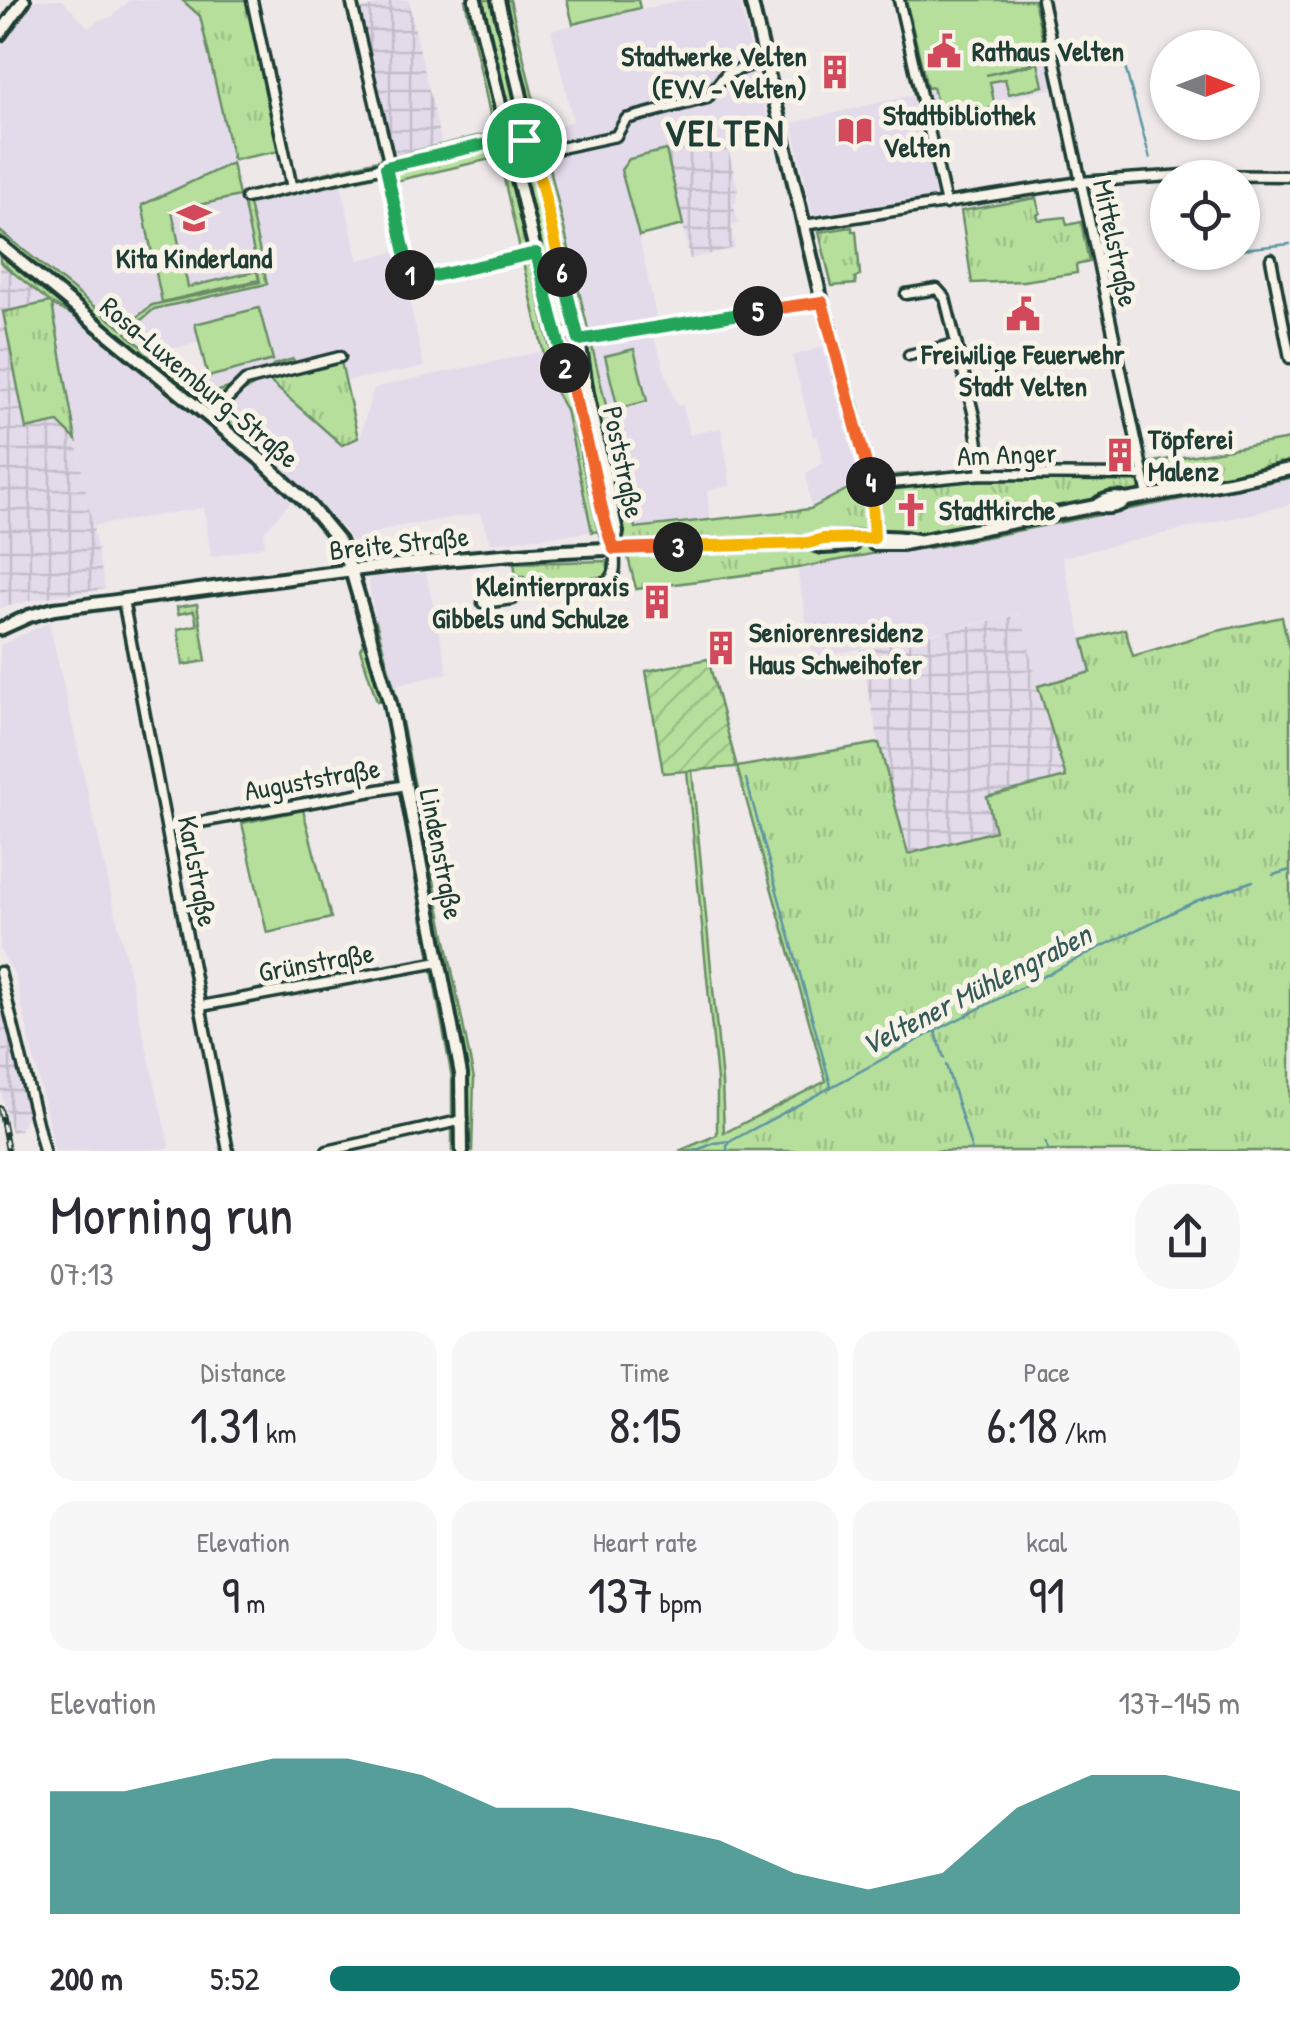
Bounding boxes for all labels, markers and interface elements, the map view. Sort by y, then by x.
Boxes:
north arrow [1150,30,1260,140]
map controls [1150,30,1260,270]
public building icon: Rathaus Velten [925,32,963,70]
place label: Rathaus Velten [972,32,1124,70]
place label: Stadtwerke Velten (EVV - Velten) [621,37,807,107]
building icon: Stadtwerke Velten (EVV - Velten) [816,53,854,91]
place label: Stadtbibliothek Velten [883,96,1036,166]
pin [482,98,567,183]
district label: VELTEN [664,106,786,158]
library icon: Stadtbibliothek Velten [836,112,874,150]
icon: arrive [497,113,552,168]
button: locate [1150,160,1260,270]
street label: Mittelstraße [1084,176,1148,310]
school or university icon: Kita Kinderland [175,199,213,237]
place label: Kita Kinderland [116,239,272,277]
pin: 6 [537,247,587,297]
pin: 1 [385,250,435,300]
text: 6 [556,253,568,291]
text: 1 [405,256,415,294]
pin: 5 [733,286,783,336]
street label: Rosa-Luxemburg-Straße [92,287,308,477]
text: 5 [752,292,764,330]
public building icon: Freiwilige Feuerwehr Stadt Velten [1004,295,1042,333]
place label: Freiwilige Feuerwehr Stadt Velten [920,335,1125,405]
pin: 2 [540,343,590,393]
text: 2 [558,349,572,387]
street label: Poststraße [594,403,654,521]
place label: Töpferei Malenz [1147,420,1234,490]
street label: Am Anger [956,433,1058,475]
building icon: Töpferei Malenz [1101,436,1139,474]
pin: 4 [846,457,896,507]
text: 4 [866,463,876,501]
church icon: Stadtkirche [892,491,930,529]
place label: Stadtkirche [939,491,1056,529]
street label: Breite Straße [327,517,471,569]
pin: 3 [653,522,703,572]
text: 3 [672,528,684,566]
place label: Kleintierpraxis Gibbels und Schulze [432,567,630,637]
building icon: Kleintierpraxis Gibbels und Schulze [638,583,676,621]
place label: Seniorenresidenz Haus Schweihofer [749,613,923,683]
building icon: Seniorenresidenz Haus Schweihofer [702,629,740,667]
street label: Auguststraße [241,748,383,810]
street label: Lindenstraße [411,785,473,923]
street label: Karlstraße [169,812,227,930]
water label: Veltener Mühlengraben [854,913,1100,1065]
street label: Grünstraße [255,933,377,991]
text: Morning run [50,1177,293,1251]
button: share [1135,1184,1240,1289]
text: 07:13 [50,1252,114,1295]
text: Distance [201,1353,286,1391]
text: Time [620,1353,670,1391]
text: Pace [1023,1353,1070,1391]
text: 1.31 [190,1391,259,1459]
text: 8:15 [609,1391,681,1459]
text: 6:18 [987,1391,1058,1459]
text: km [259,1414,297,1452]
text: /km [1058,1414,1107,1452]
text: Elevation [197,1523,290,1561]
text: Heart rate [593,1523,697,1561]
text: kcal [1026,1523,1067,1561]
text: 9 [221,1561,240,1629]
text: 137 [588,1561,653,1629]
text: 91 [1028,1561,1065,1629]
text: m [240,1584,265,1622]
text: bpm [653,1584,702,1622]
text: Elevation [50,1681,156,1724]
text: 137–145 m [1118,1681,1240,1724]
text: 200 m [50,1957,123,2000]
text: 5:52 [210,1957,259,2000]

